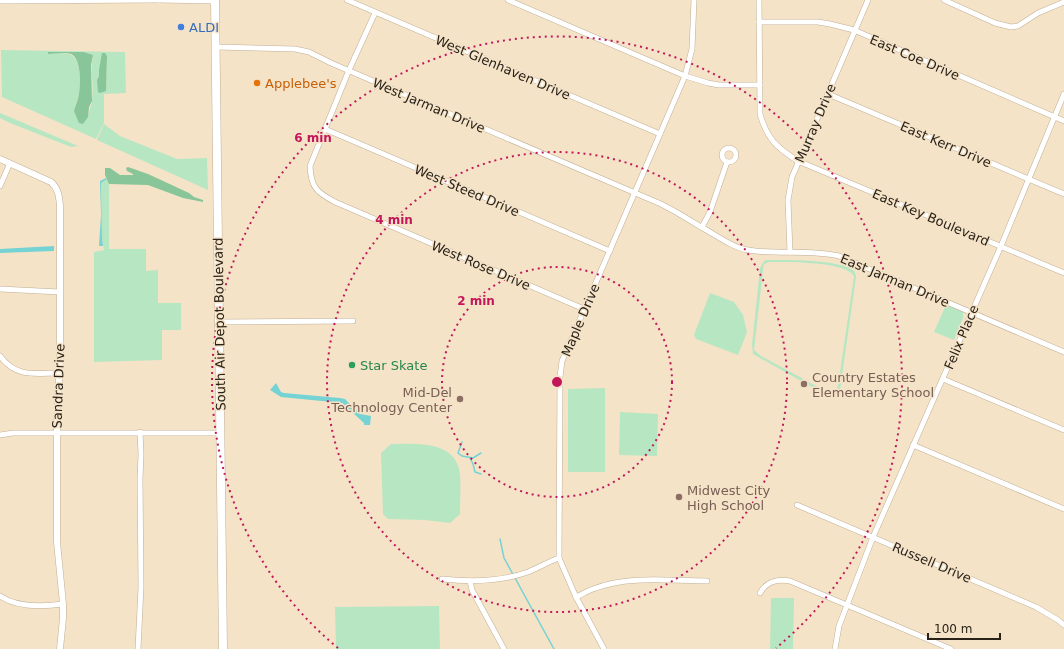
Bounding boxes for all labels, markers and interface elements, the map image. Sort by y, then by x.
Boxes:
place label: ALDI [189,20,219,35]
marker: ALDI [176,22,186,32]
street label: West Glenhaven Drive [433,32,572,103]
street label: East Coe Drive [868,32,962,83]
street label: West Jarman Drive [370,75,487,136]
place label: Applebee's [265,76,337,91]
marker: Applebee's [252,78,262,88]
street label: Murray Drive [792,81,839,165]
street label: East Kerr Drive [898,119,994,170]
text: 6 min [294,131,332,145]
street label: West Steed Drive [412,162,522,219]
street label: East Key Boulevard [870,186,992,249]
text: 4 min [375,213,413,227]
street label: South Air Depot Boulevard [210,237,229,411]
street label: West Rose Drive [429,238,533,293]
street label: East Jarman Drive [838,251,951,310]
street label: Maple Drive [558,281,603,359]
text: 2 min [457,294,495,308]
street label: Felix Place [941,303,982,372]
street label: Sandra Drive [50,343,67,429]
place label: Star Skate [360,358,427,373]
marker: Star Skate [347,360,357,370]
place label: Country Estates Elementary School [812,370,934,400]
centre of rings [550,375,564,389]
marker: Country Estates Elementary School [799,379,809,389]
place label: Mid-Del Technology Center [330,385,453,415]
marker: Mid-Del Technology Center [455,394,465,404]
place label: Midwest City High School [687,483,770,513]
marker: Midwest City High School [674,492,684,502]
street label: Russell Drive [890,539,974,586]
scale bar [928,615,1000,641]
text: 100 m [934,622,972,636]

